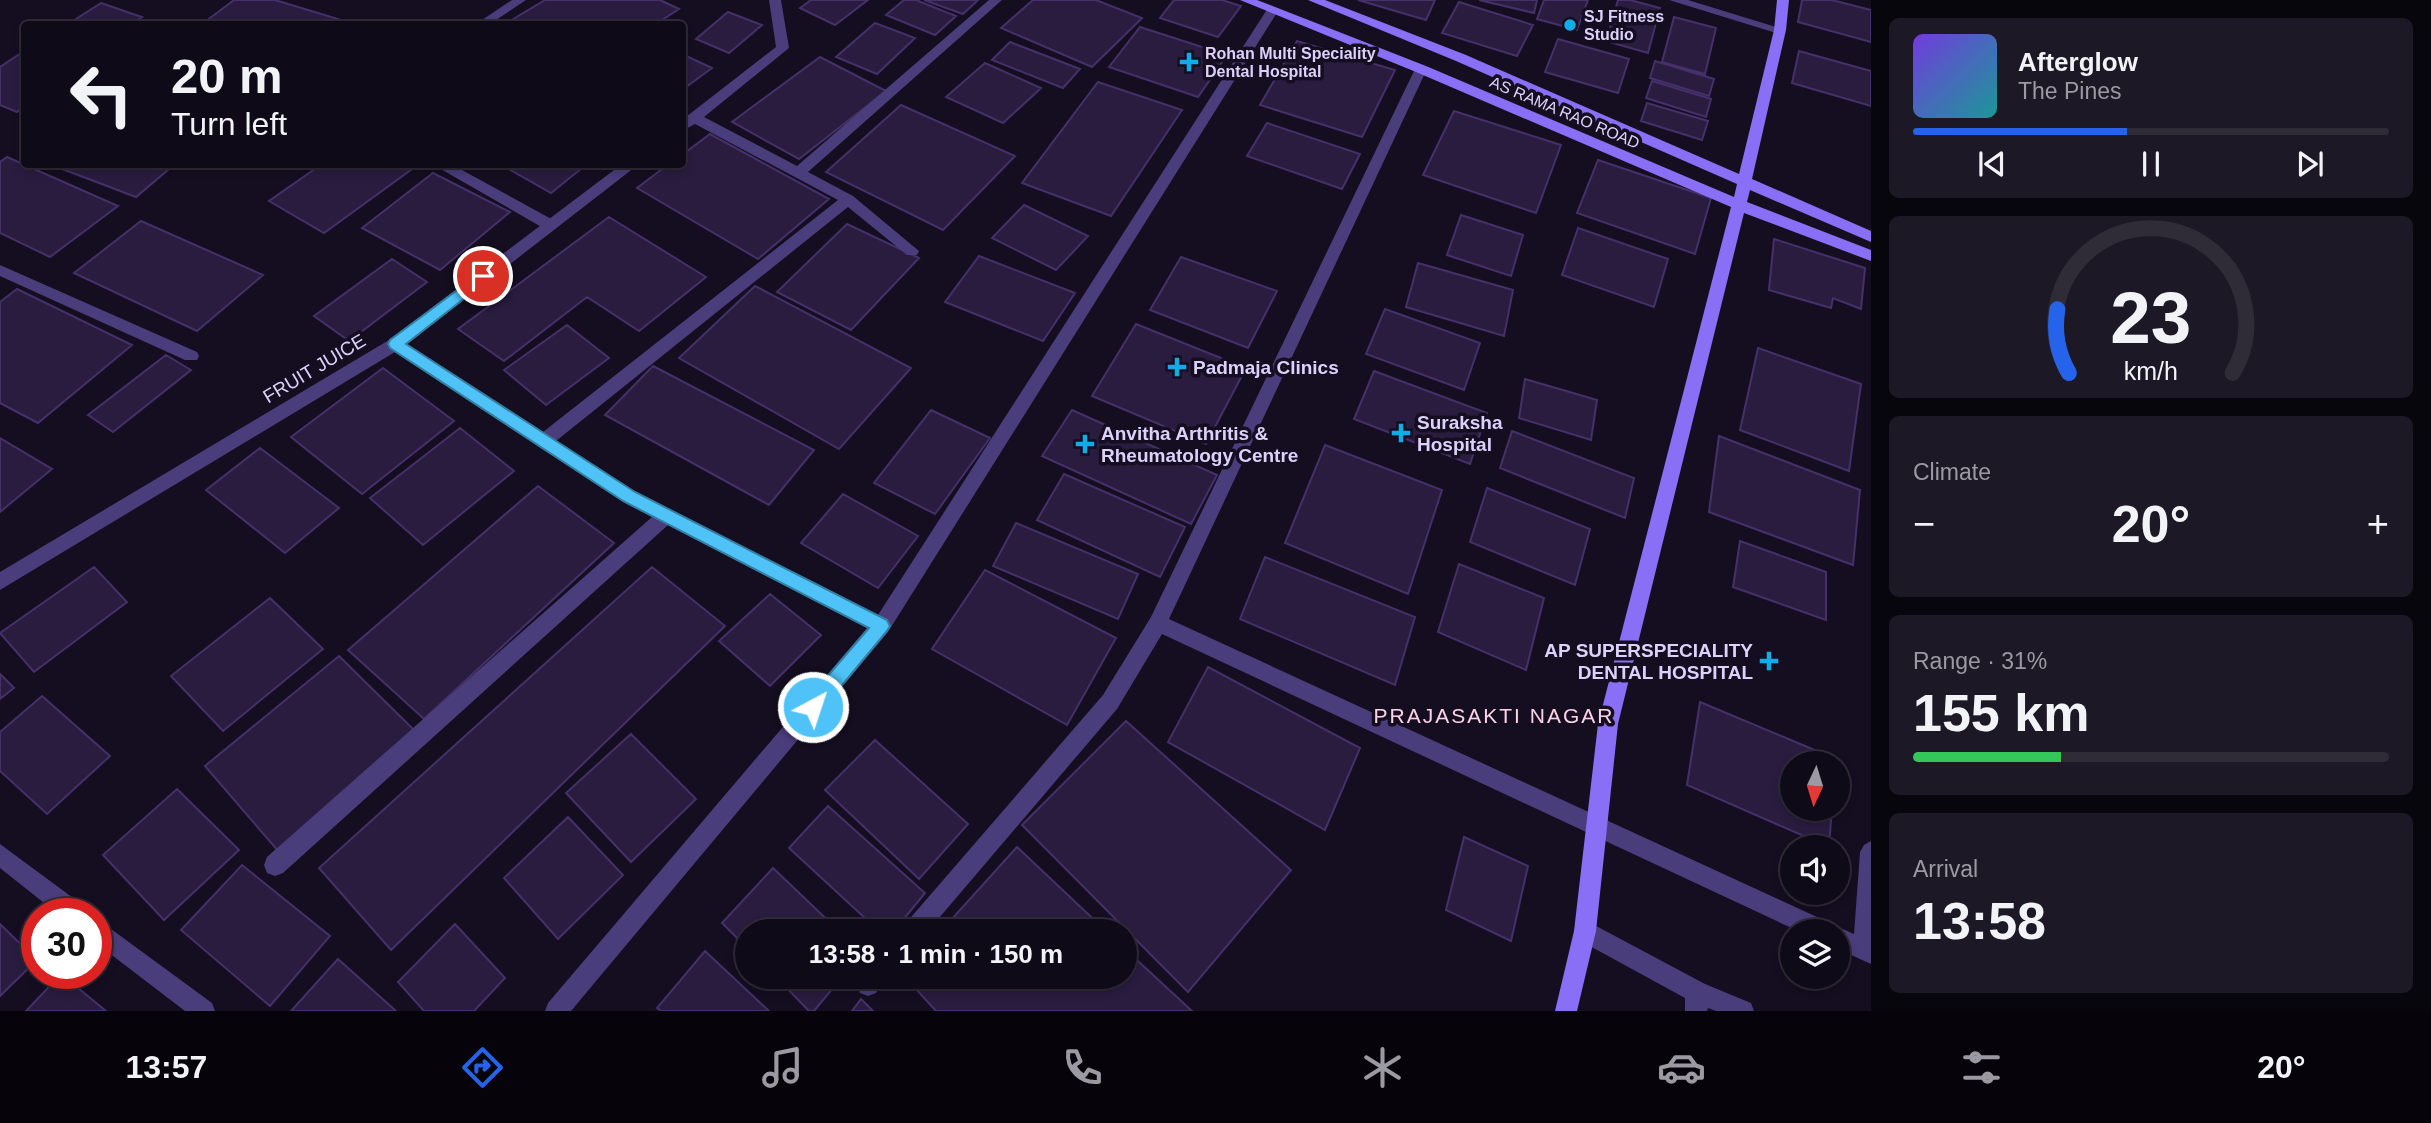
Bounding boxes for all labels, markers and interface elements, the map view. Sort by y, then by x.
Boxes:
place label: SJ Fitness Studio [1584,8,1664,43]
marker: SJ Fitness Studio [1562,17,1578,33]
place label: Rohan Multi Speciality Dental Hospital [1205,45,1376,80]
text: Afterglow [2018,47,2138,77]
icon: left [56,49,147,140]
text: 20 m [171,49,283,103]
marker: Rohan Multi Speciality Dental Hospital [1179,52,1199,72]
street label: AS RAMA RAO ROAD [1487,73,1642,152]
text: The Pines [2018,78,2122,104]
text: Turn left [171,106,287,142]
icon: previous [1973,145,2011,183]
icon: pause [2132,145,2170,183]
icon: next [2291,145,2329,183]
pin [453,246,513,306]
icon: arrive [464,257,502,295]
text: 23 [2111,278,2191,359]
street label: FRUIT JUICE [259,330,369,407]
marker: Padmaja Clinics [1167,357,1187,377]
place label: Padmaja Clinics [1193,357,1339,378]
text: km/h [2124,357,2178,385]
place label: Suraksha Hospital [1417,412,1503,455]
place label: Anvitha Arthritis & Rheumatology Centre [1101,423,1298,466]
marker: Suraksha Hospital [1391,423,1411,443]
marker: Anvitha Arthritis & Rheumatology Centre [1075,434,1095,454]
text: Climate [1913,459,1991,485]
text: 20° [2112,495,2190,553]
text: − [1913,503,1935,545]
text: + [2367,503,2389,545]
place label: AP SUPERSPECIALITY DENTAL HOSPITAL [1544,640,1753,683]
text: Range · 31% [1913,648,2047,674]
marker: AP SUPERSPECIALITY DENTAL HOSPITAL [1759,651,1779,671]
position arrow [776,670,850,744]
text: 155 km [1913,684,2089,742]
district label: PRAJASAKTI NAGAR [1374,704,1614,727]
north arrow [1780,751,1850,821]
map controls [1780,751,1850,989]
button: sound [1780,835,1850,905]
text: Arrival [1913,856,1978,882]
text: 13:58 [1913,892,2046,950]
speed limit sign: 30 [21,898,112,989]
button: layers [1780,919,1850,989]
text: 13:58 · 1 min · 150 m [809,939,1063,969]
icon: directions [458,1043,507,1092]
icon: music [758,1043,807,1092]
icon: phone [1058,1043,1107,1092]
icon: climate [1358,1043,1407,1092]
icon: car [1657,1043,1706,1092]
icon: filters [1957,1043,2006,1092]
text: 13:57 [125,1049,207,1085]
text: 20° [2257,1049,2306,1085]

